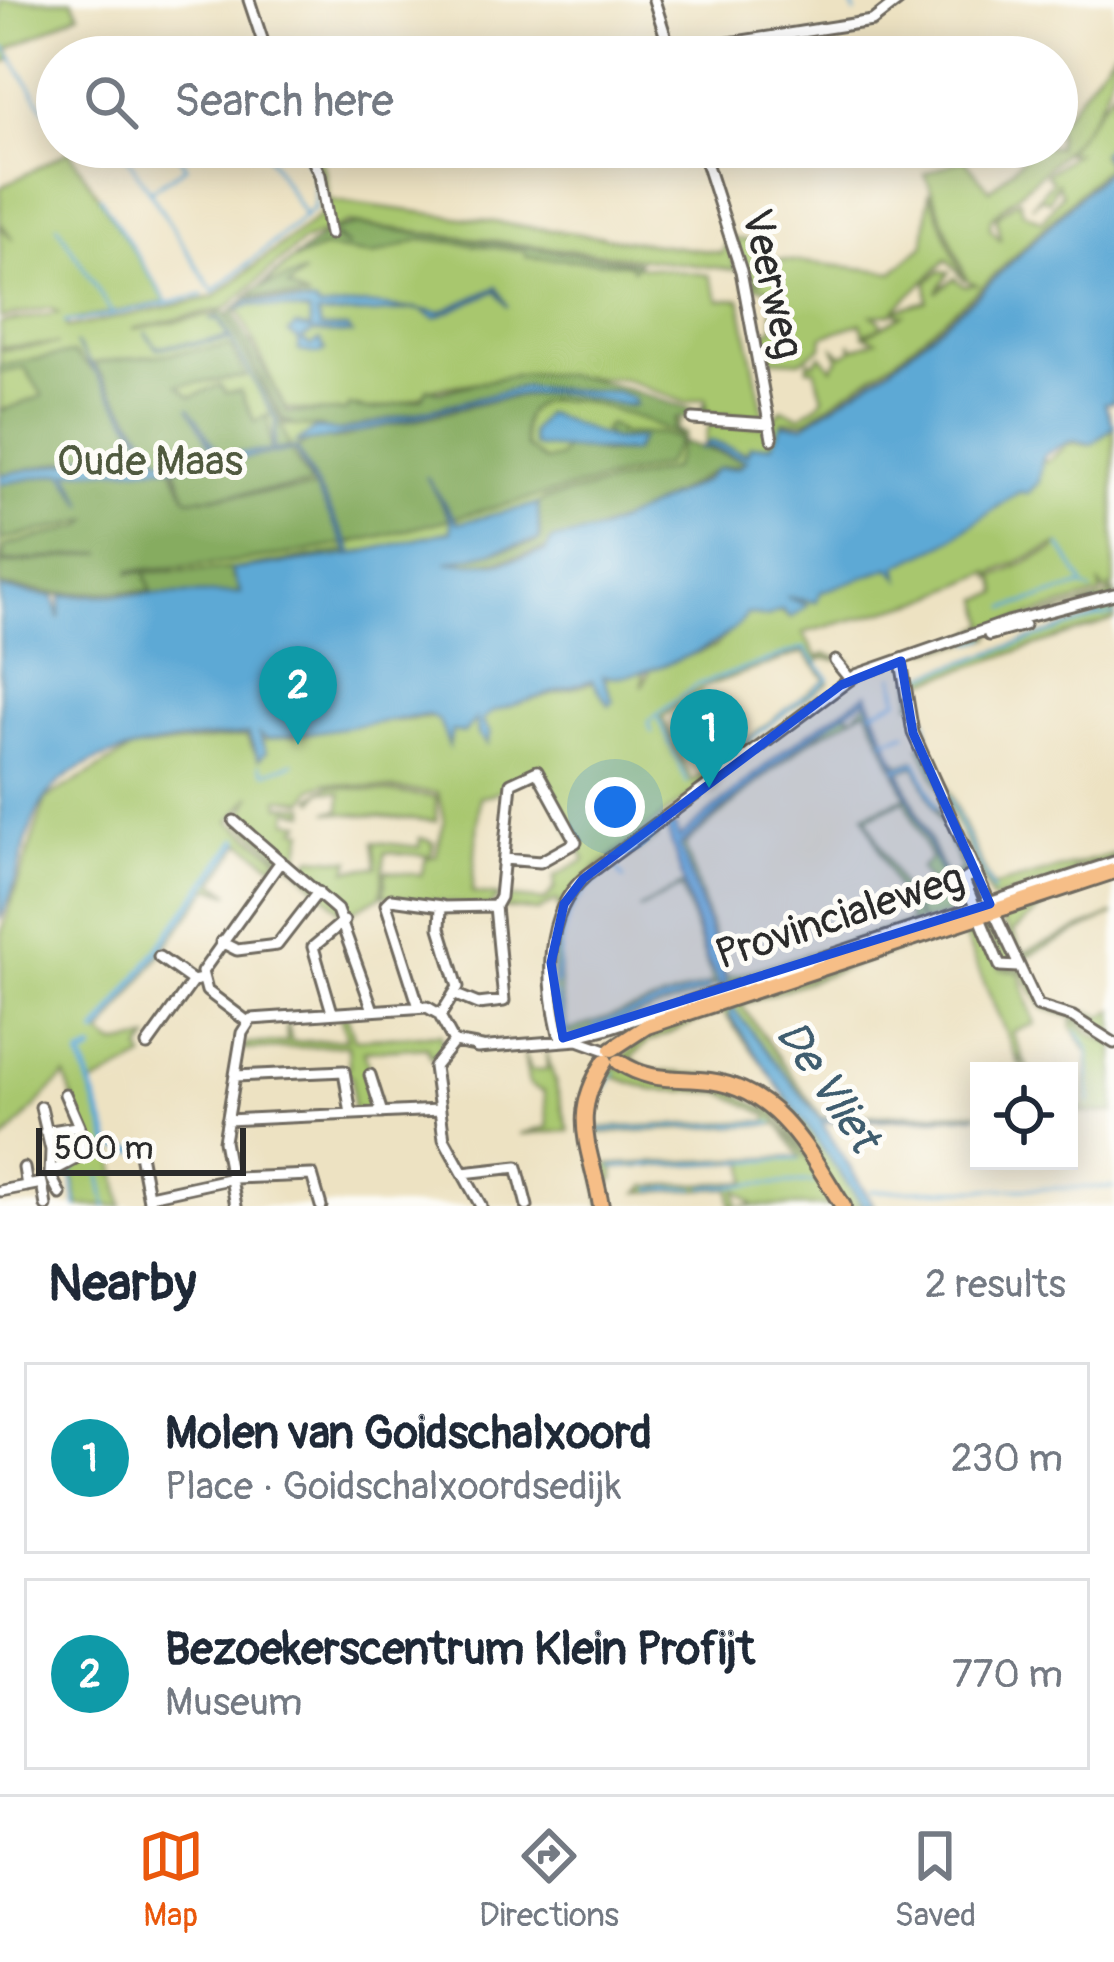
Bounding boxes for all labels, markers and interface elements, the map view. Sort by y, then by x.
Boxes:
search box [36,36,1078,168]
icon: search [78,69,144,135]
text: Search here [174,74,394,130]
street label: Veerweg [730,204,814,364]
park label: Oude Maas [57,436,244,488]
pin: 2 [259,646,337,745]
pin: 1 [670,689,748,788]
your location [585,777,645,837]
street label: Provincialeweg [709,852,971,982]
water label: De Vliet [763,1010,894,1166]
map controls [970,1062,1078,1170]
button: locate [970,1062,1078,1170]
scale bar [36,1122,246,1175]
text: 500 m [54,1128,153,1169]
text: Nearby [48,1252,196,1316]
text: 2 results [925,1260,1066,1309]
text: Molen van Goidschalxoord [165,1406,652,1462]
text: 1 [82,1434,98,1483]
text: 230 m [951,1434,1063,1483]
text: Place · Goidschalxoordsedijk [165,1462,621,1511]
text: Bezoekerscentrum Klein Profijt [165,1622,755,1678]
text: 2 [79,1650,101,1699]
text: 770 m [952,1650,1063,1699]
text: Museum [165,1678,302,1727]
tab: Map [138,1823,204,1936]
tab: Directions [479,1823,619,1936]
tab: Saved [894,1823,976,1936]

